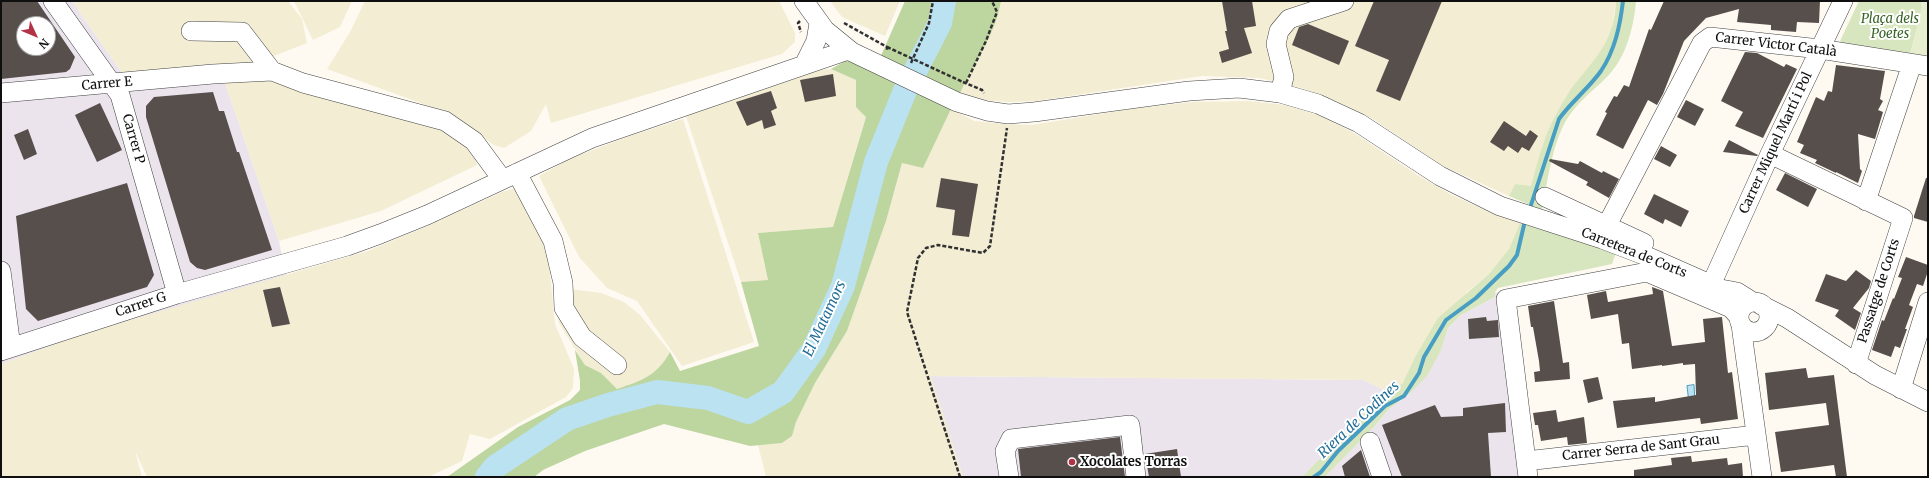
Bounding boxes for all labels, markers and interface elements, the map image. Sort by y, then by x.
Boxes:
park label: Plaça dels Poetes [1861,11,1919,42]
north arrow [16,16,56,56]
street label: Carrer Victor Català [1715,30,1837,60]
text: N [36,36,52,52]
street label: Carrer Miquel Martí i Pol [1736,70,1816,216]
street label: Carrer E [81,74,133,94]
street label: Carrer P [118,112,148,166]
street label: Carretera de Corts [1579,225,1689,281]
street label: Passatge de Corts [1855,237,1903,345]
water label: El Matamors [800,279,850,359]
street label: Carrer G [114,290,168,320]
water label: Riera de Codines [1315,378,1403,462]
street label: Carrer Serra de Sant Grau [1562,432,1720,464]
place label: Xocolates Torras [1080,454,1187,470]
marker: Xocolates Torras [1067,457,1077,467]

